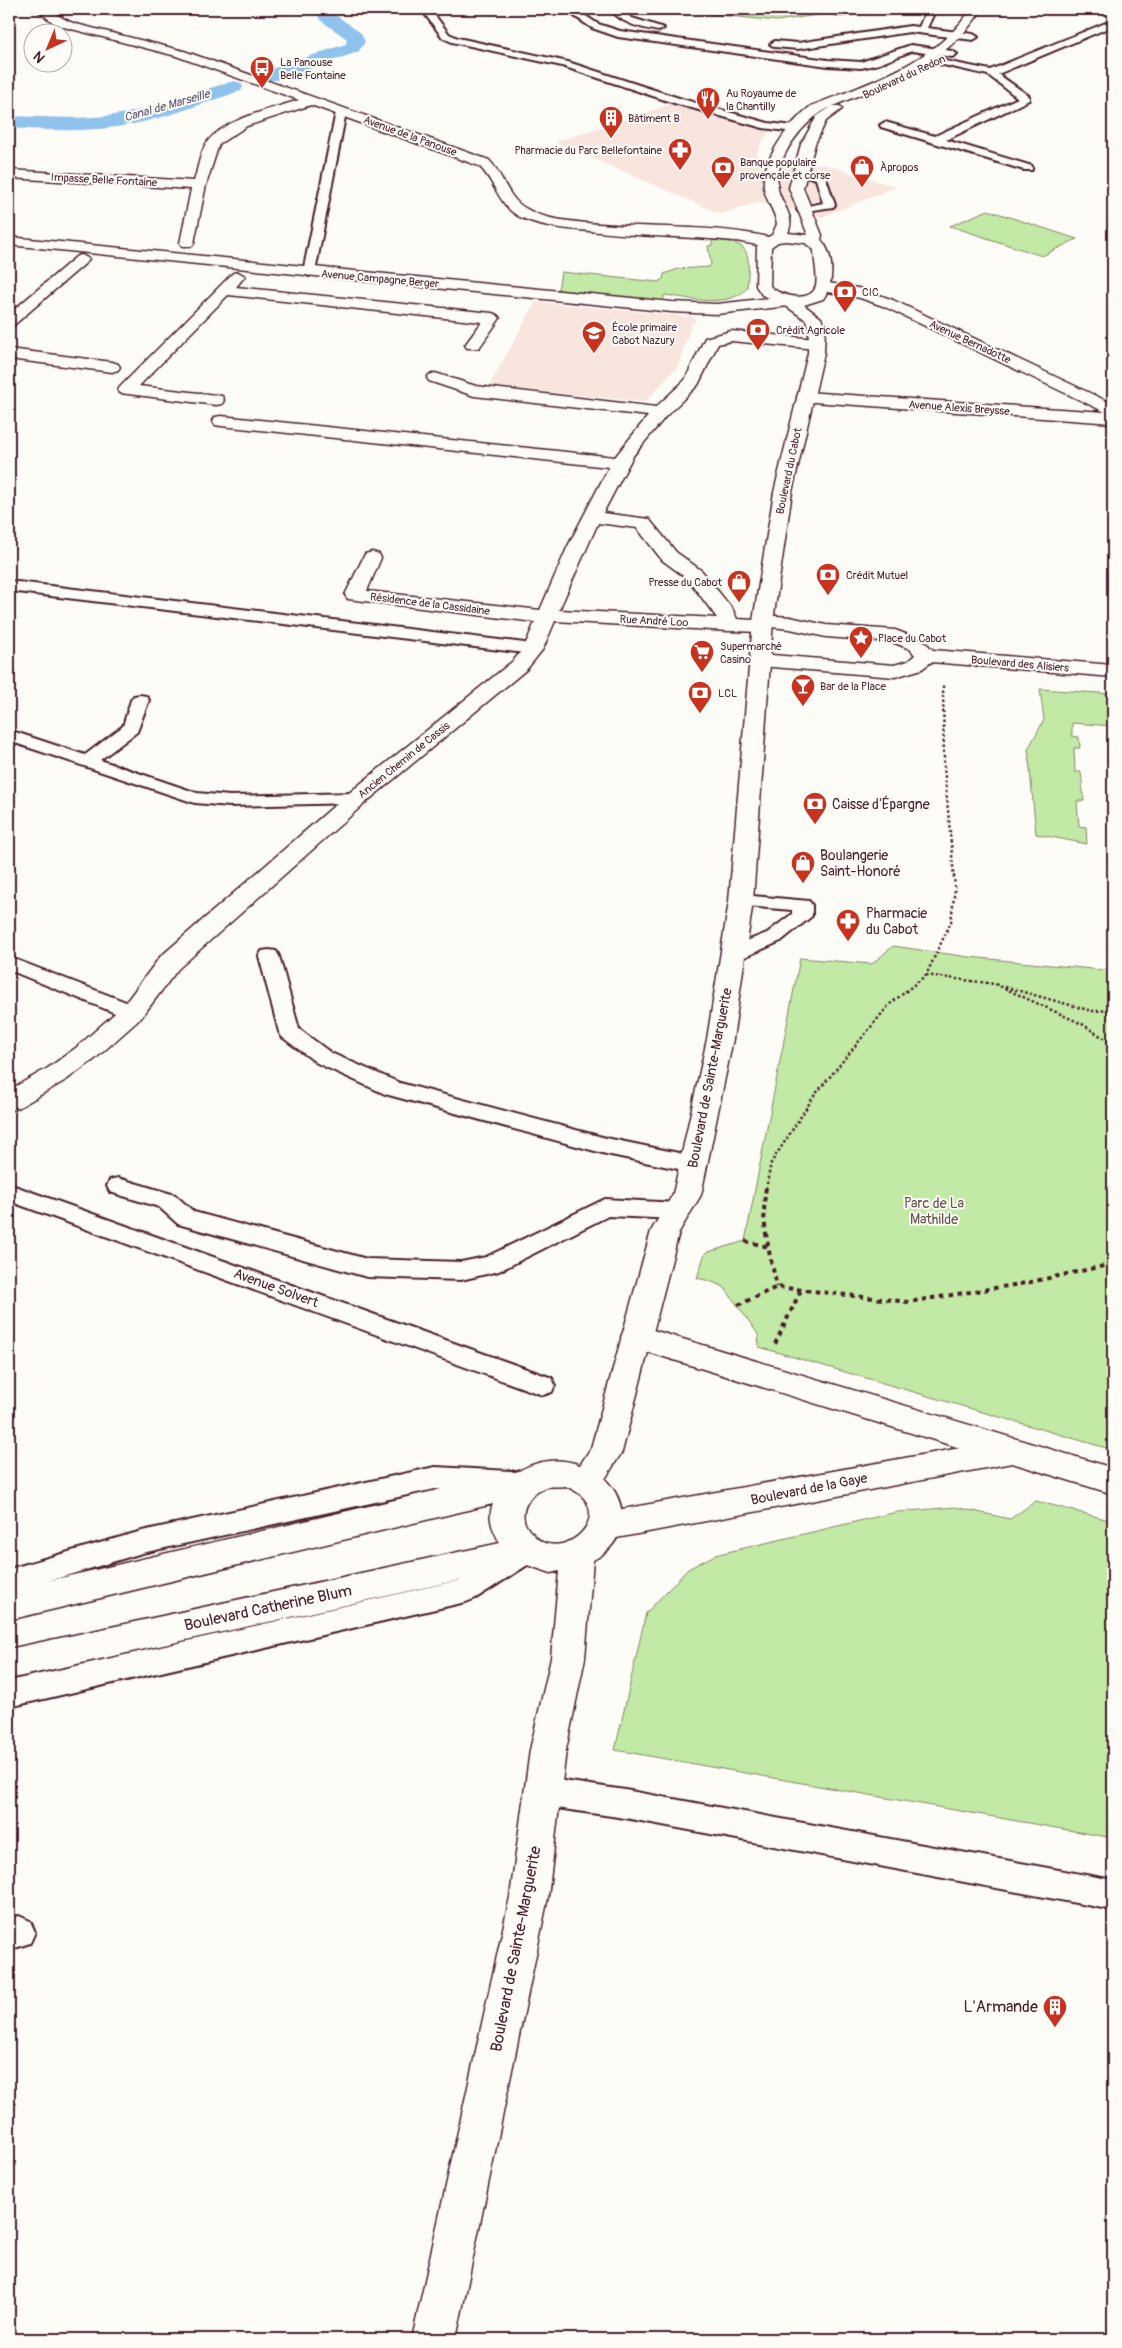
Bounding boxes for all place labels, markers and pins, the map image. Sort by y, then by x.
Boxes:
bus stop icon: La Panouse Belle Fontaine [249,55,275,89]
place label: La Panouse Belle Fontaine [280,56,346,82]
restaurant icon: Au Royaume de la Chantilly [695,86,721,120]
place label: Au Royaume de la Chantilly [726,87,797,113]
building icon: Bâtiment B [598,105,624,139]
place label: Bâtiment B [628,112,680,125]
pharmacy icon: Pharmacie du Parc Bellefontaine [667,137,693,171]
place label: Pharmacie du Parc Bellefontaine [514,144,663,157]
shop icon: Àpropos [849,154,875,188]
bank icon: Banque populaire provençale et corse [710,155,736,189]
place label: Banque populaire provençale et corse [740,156,831,182]
place label: Àpropos [880,161,918,174]
bank icon: CIC [832,279,858,313]
place label: CIC [862,286,879,299]
bank icon: Crédit Agricole [745,317,771,351]
school or university icon: École primaire Cabot Nazury [581,320,607,354]
place label: École primaire Cabot Nazury [612,321,677,347]
place label: Crédit Agricole [776,324,845,337]
bank icon: Crédit Mutuel [815,562,841,596]
shop icon: Presse du Cabot [726,569,752,603]
place label: Crédit Mutuel [846,569,908,582]
place label: Presse du Cabot [648,576,723,589]
place icon: Place du Cabot [848,625,874,659]
place label: Place du Cabot [878,632,947,645]
supermarket icon: Supermarché Casino [689,639,715,673]
place label: Supermarché Casino [720,640,782,666]
bar icon: Bar de la Place [790,673,816,707]
bank icon: LCL [687,680,713,714]
place label: Bar de la Place [820,680,886,693]
place label: LCL [718,687,737,700]
bank icon: Caisse d'Épargne [802,791,828,825]
place label: Caisse d'Épargne [832,795,930,813]
place label: Boulangerie Saint-Honoré [820,847,901,880]
shop icon: Boulangerie Saint-Honoré [790,850,816,884]
place label: Pharmacie du Cabot [866,905,927,938]
pharmacy icon: Pharmacie du Cabot [835,908,861,942]
building icon: L'Armande [1042,1994,1068,2028]
place label: L'Armande [964,1997,1038,2017]

